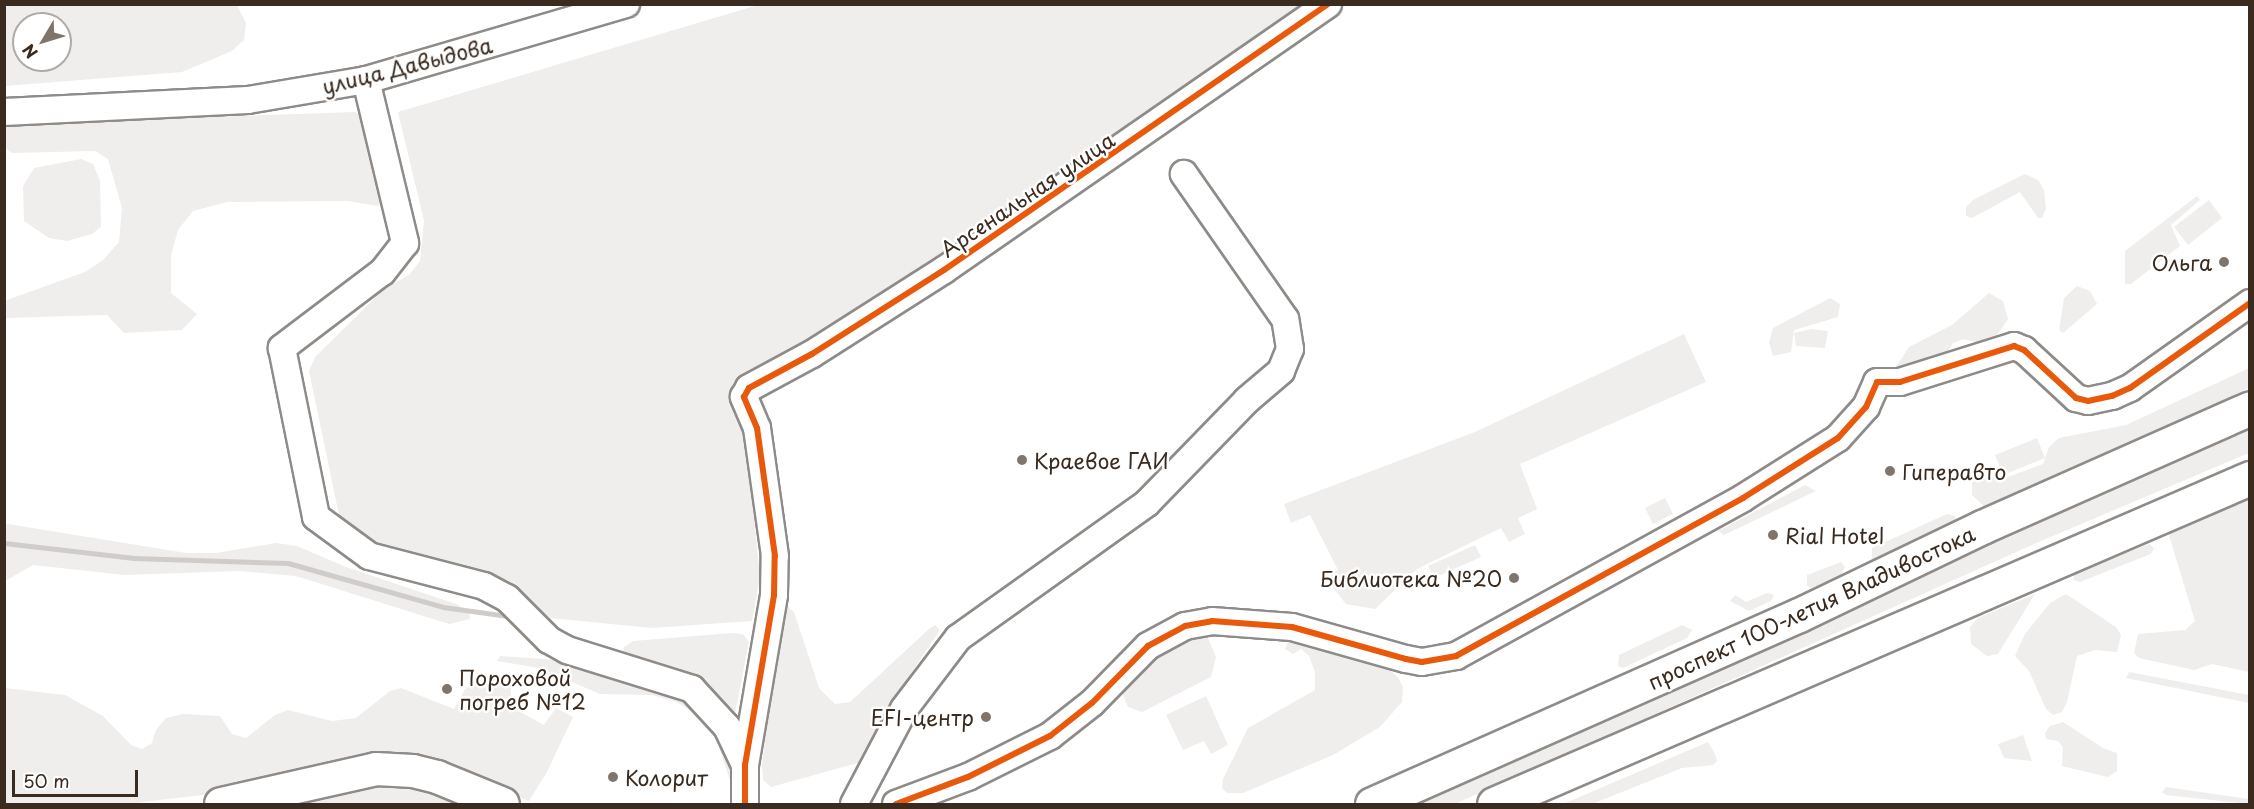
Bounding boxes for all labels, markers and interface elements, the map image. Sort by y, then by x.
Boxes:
north arrow [12,12,72,72]
street label: улица Давыдова [318,31,496,99]
text: N [16,39,43,64]
street label: Арсенальная улица [935,126,1119,262]
place label: Ольга [2152,249,2212,275]
marker: Ольга [2217,255,2231,269]
place label: Краевое ГАИ [1034,447,1169,473]
marker: Краевое ГАИ [1015,453,1029,467]
place label: Гиперавто [1902,458,2006,484]
marker: Гиперавто [1883,464,1897,478]
street label: проспект 100-летия Владивостока [1644,520,1978,694]
place label: Rial Hotel [1785,522,1885,548]
marker: Rial Hotel [1766,528,1780,542]
place label: Библиотека №20 [1320,565,1502,591]
marker: Библиотека №20 [1507,571,1521,585]
place label: Пороховой погреб №12 [459,664,586,714]
marker: Пороховой погреб №12 [440,682,454,696]
place label: EFI-центр [870,704,974,730]
marker: EFI-центр [979,710,993,724]
scale bar [15,758,141,796]
place label: Колорит [625,764,708,790]
text: 50 m [23,767,70,794]
marker: Колорит [606,770,620,784]

